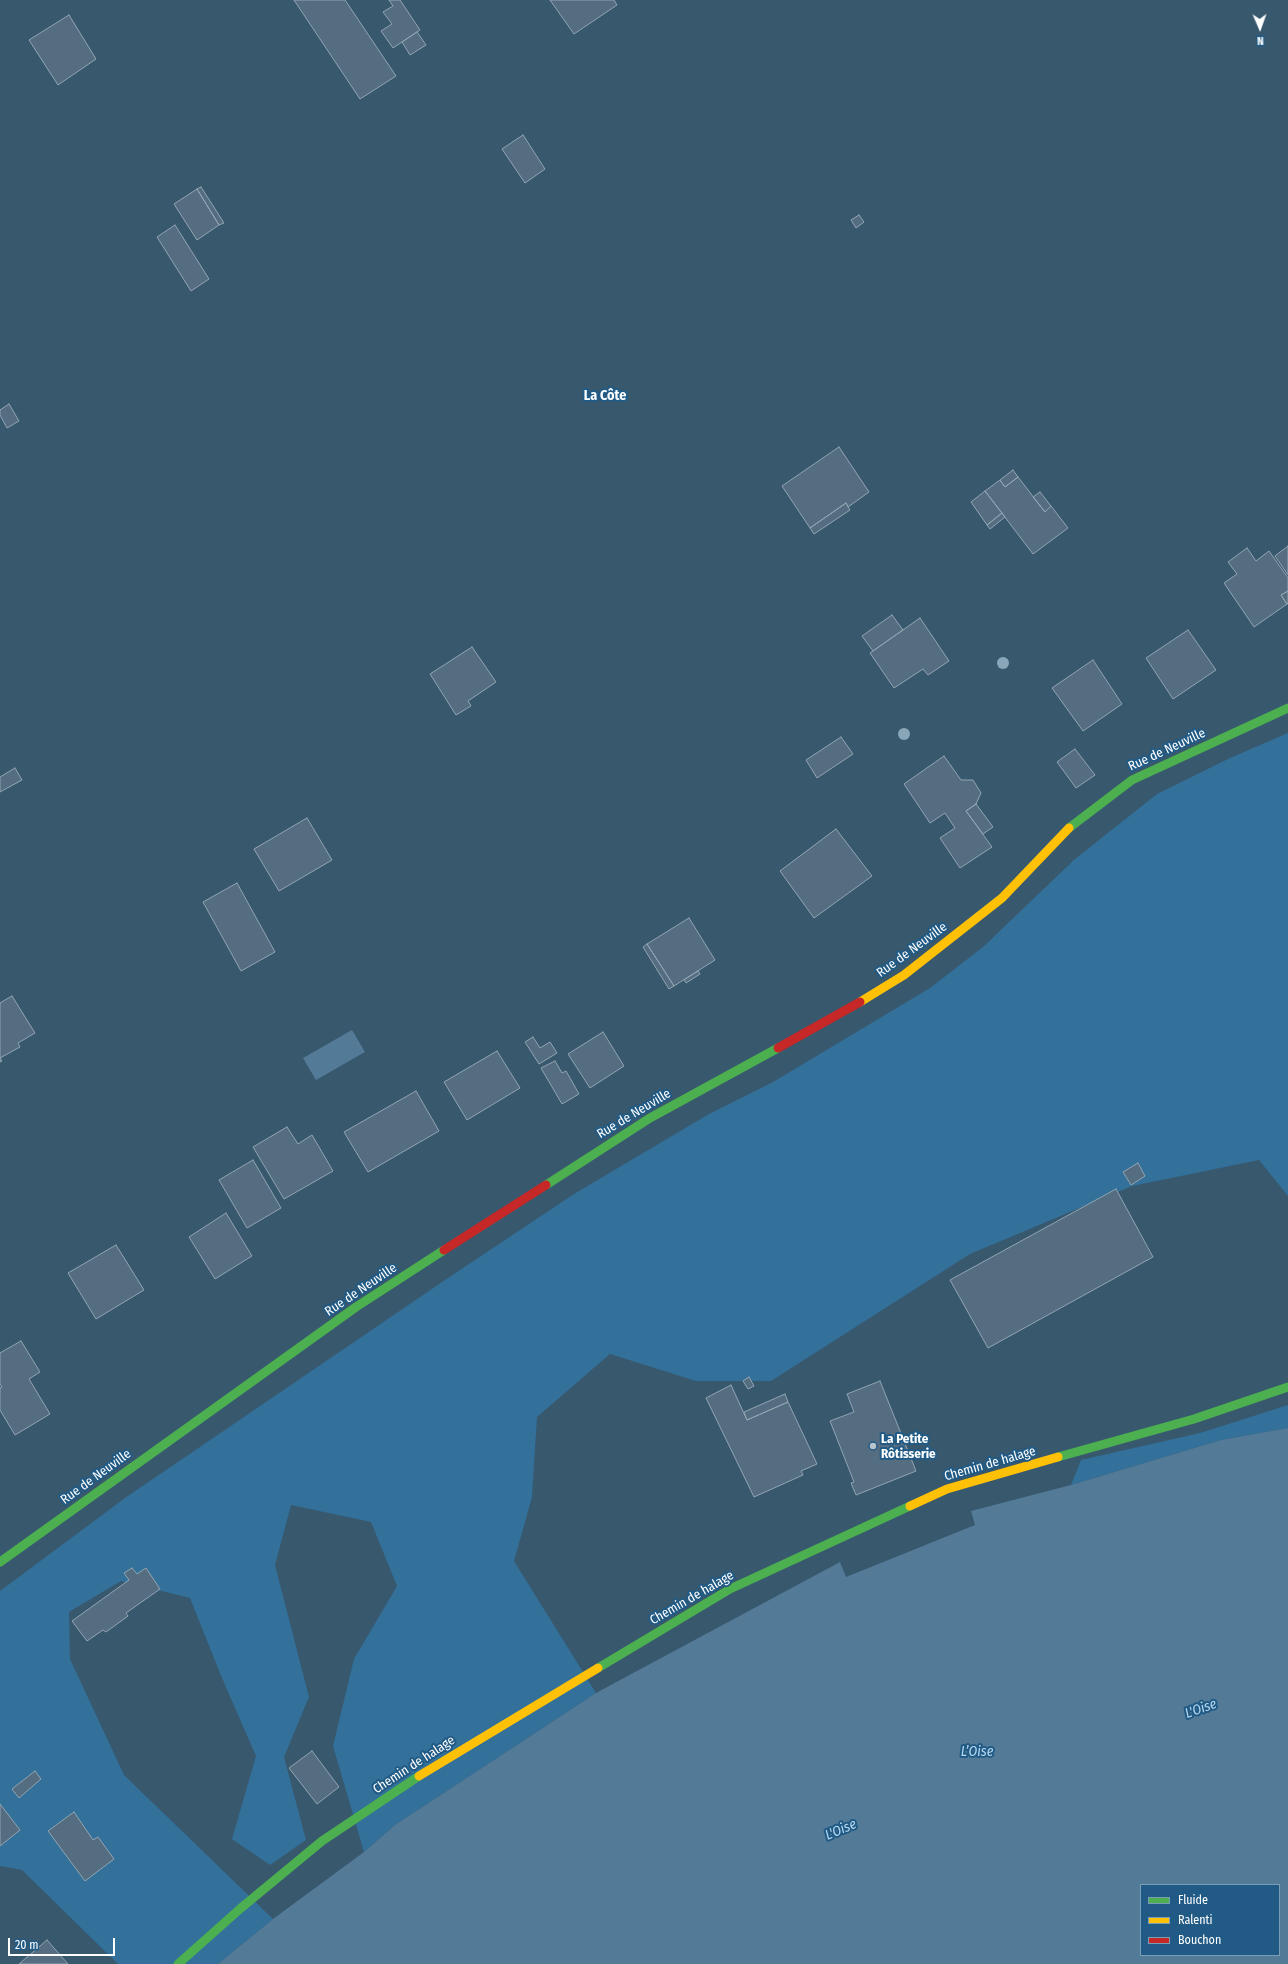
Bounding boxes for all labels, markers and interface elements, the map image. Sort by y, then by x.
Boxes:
north arrow [1240,8,1280,48]
text: N [1257,34,1264,47]
district label: La Côte [584,388,626,404]
street label: Rue de Neuville [1126,725,1208,775]
street label: Rue de Neuville [874,919,950,981]
street label: Rue de Neuville [594,1086,674,1142]
street label: Rue de Neuville [322,1260,400,1320]
place label: La Petite Rôtisserie [881,1431,936,1462]
marker: La Petite Rôtisserie [868,1441,878,1451]
street label: Chemin de halage [942,1443,1038,1485]
street label: Rue de Neuville [58,1446,134,1508]
street label: Chemin de halage [647,1568,737,1628]
water label: L'Oise [1183,1696,1219,1722]
street label: Chemin de halage [370,1733,458,1797]
water label: L’Oise [961,1744,993,1760]
water label: L'Oise [823,1816,859,1844]
legend [1140,1884,1280,1956]
text: Fluide [1178,1893,1208,1907]
text: Ralenti [1178,1913,1213,1927]
scale bar [10,1930,117,1956]
text: Bouchon [1178,1933,1221,1947]
text: 20 m [15,1938,39,1952]

